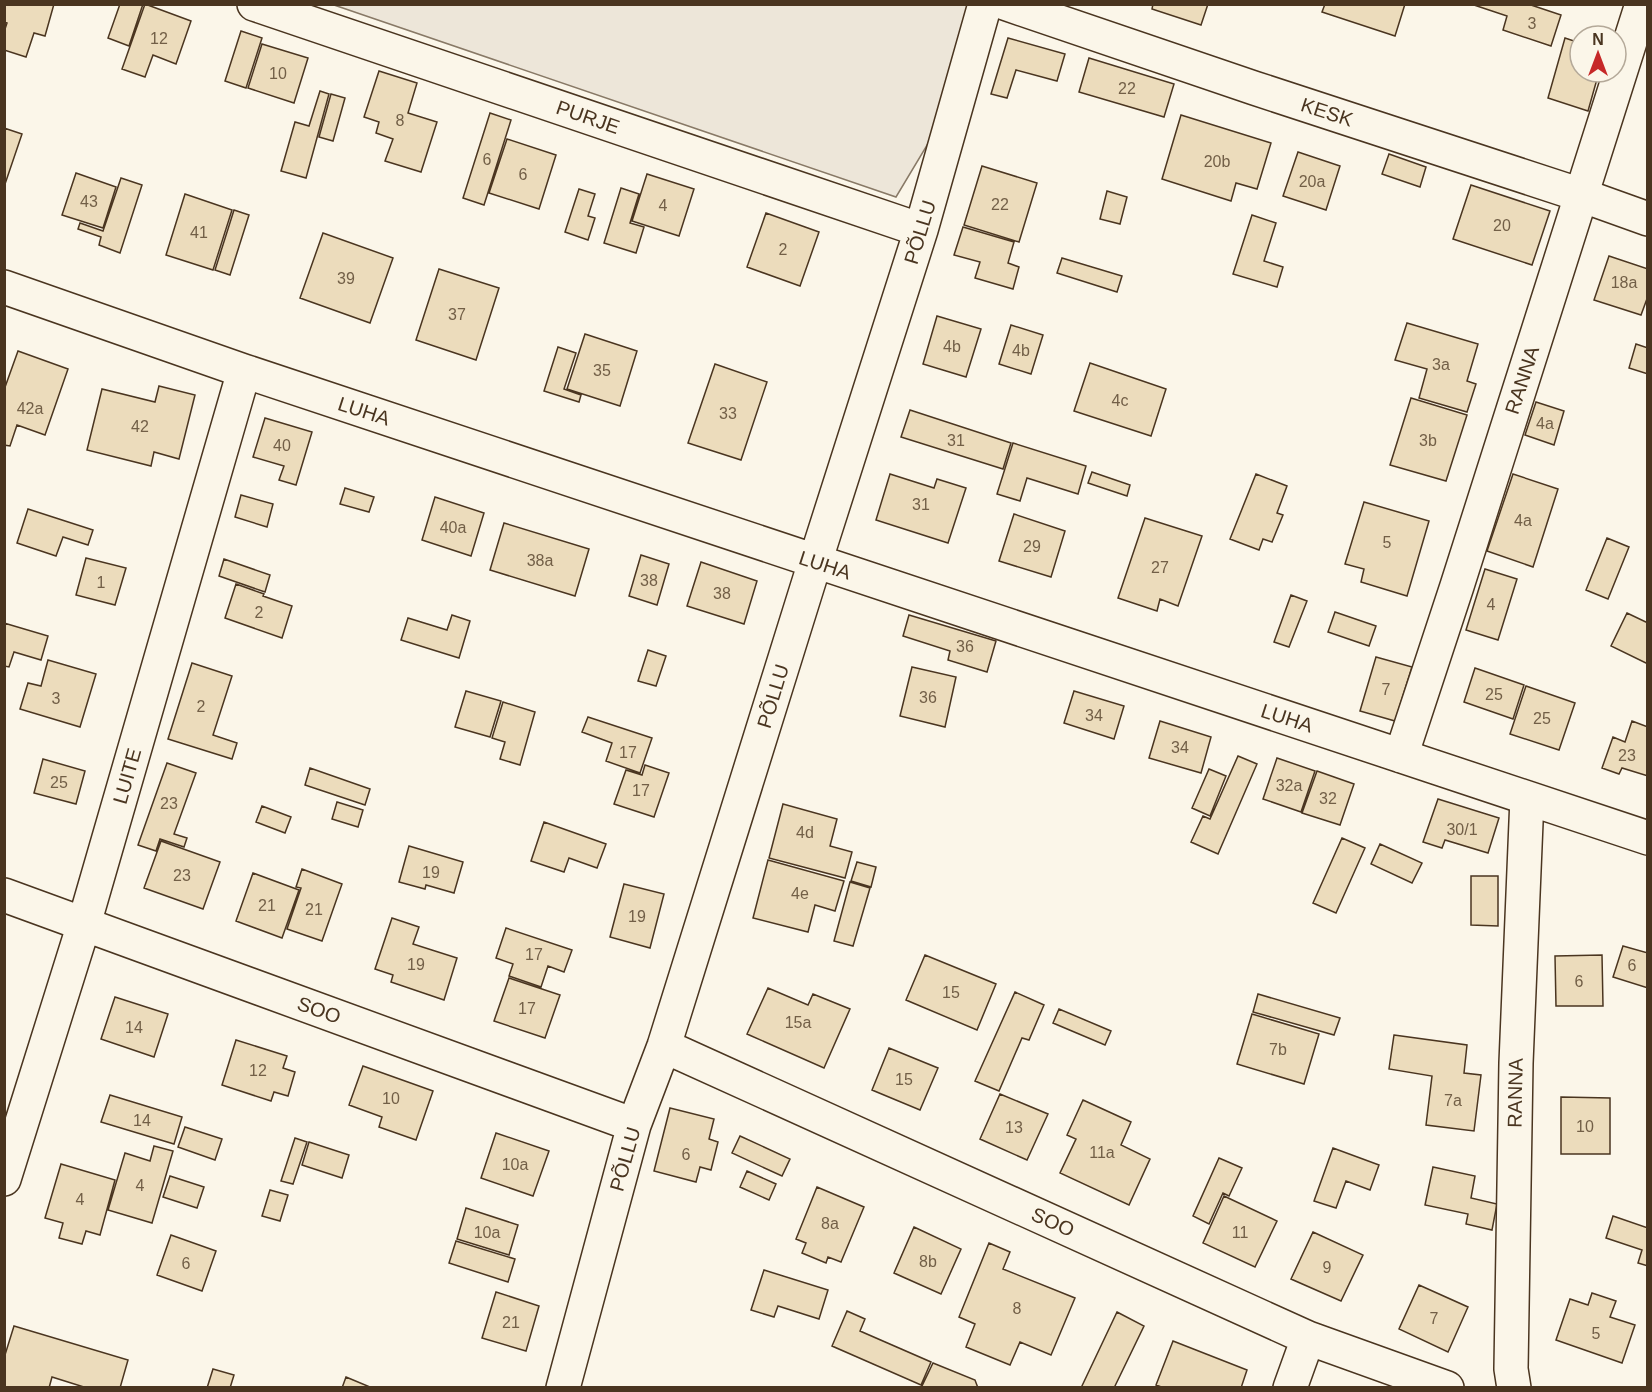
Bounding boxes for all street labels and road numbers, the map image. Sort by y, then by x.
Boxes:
street label: KESK [1298,93,1356,131]
street label: PURJE [553,96,623,138]
street label: PÕLLU [899,197,940,267]
street label: RANNA [1501,343,1543,417]
street label: LUHA [335,392,393,430]
street label: LUHA [796,546,854,584]
street label: PÕLLU [752,661,793,731]
street label: LUHA [1258,699,1316,737]
street label: LUITE [109,746,145,806]
street label: SOO [294,992,344,1028]
street label: RANNA [1503,1057,1527,1128]
street label: PÕLLU [604,1124,645,1194]
street label: SOO [1028,1203,1078,1241]

